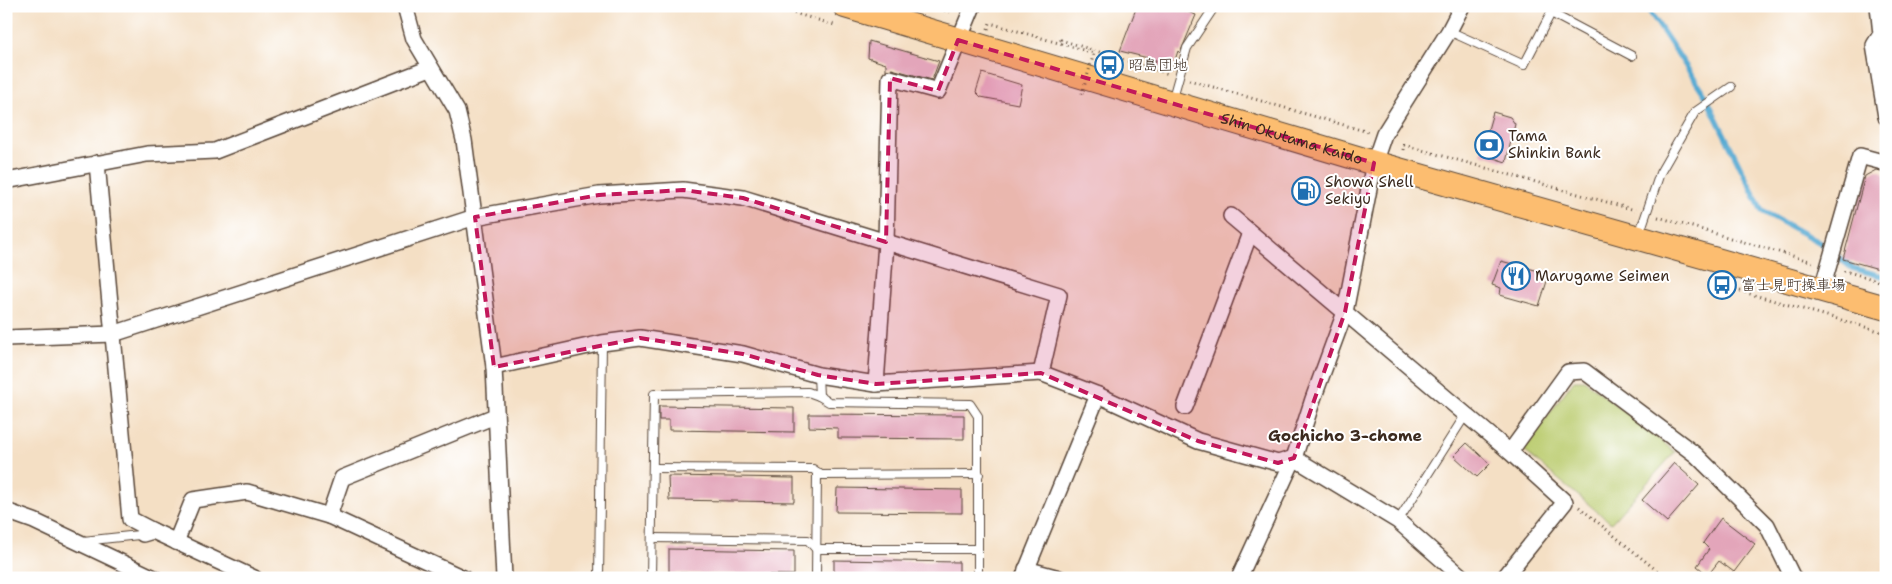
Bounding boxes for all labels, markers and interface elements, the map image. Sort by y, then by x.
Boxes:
bus stop icon: 昭島団地 [1094,50,1124,80]
place label: 昭島団地 [1128,55,1188,75]
street label: Shin Okutama Kaido [1218,108,1365,169]
place label: Tama Shinkin Bank [1508,126,1601,163]
bank icon: Tama Shinkin Bank [1474,130,1504,160]
place label: Showa Shell Sekiyu [1325,172,1414,209]
fuel station icon: Showa Shell Sekiyu [1291,176,1321,206]
restaurant icon: Marugame Seimen [1501,261,1531,291]
place label: Marugame Seimen [1535,266,1670,286]
bus stop icon: 富士見町操車場 [1707,270,1737,300]
place label: 富士見町操車場 [1741,275,1846,295]
district label: Gochicho 3-chome [1268,425,1422,446]

